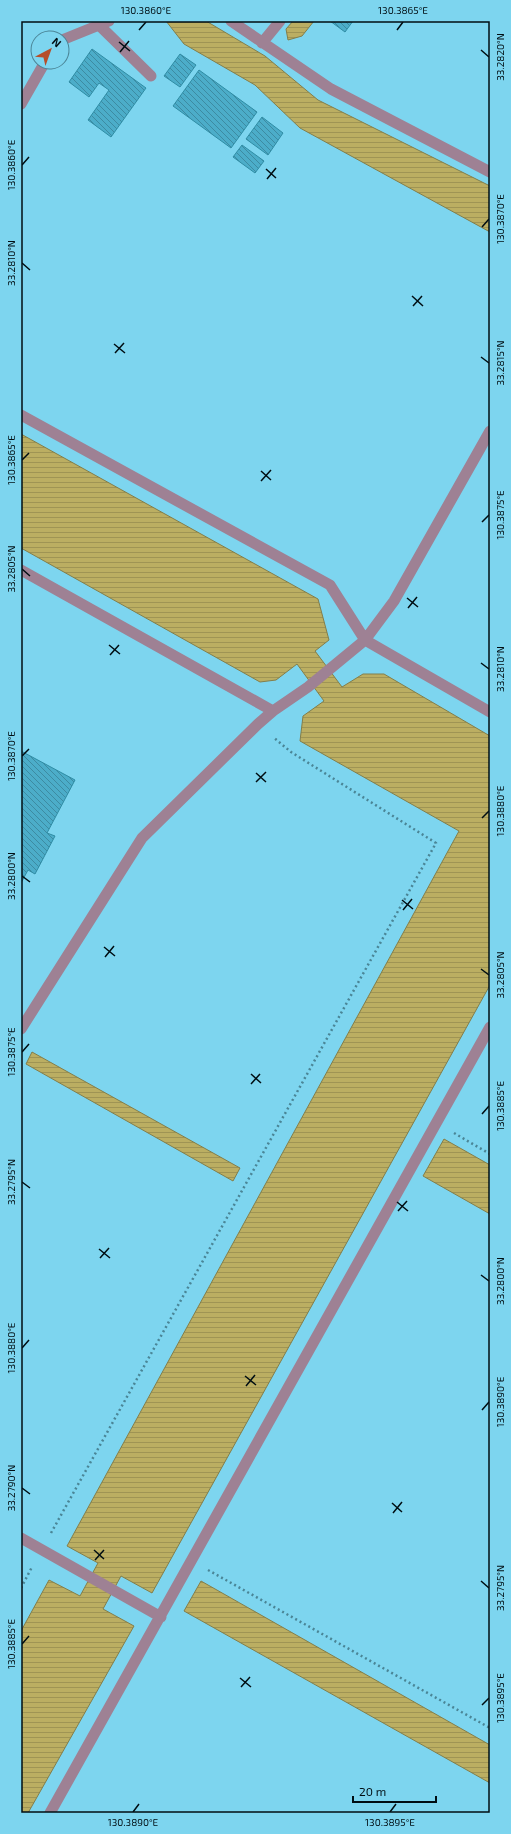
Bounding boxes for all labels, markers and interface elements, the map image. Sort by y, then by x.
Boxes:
text: 130.3860°E [121,4,172,16]
text: 130.3865°E [378,4,428,16]
north arrow [30,30,70,70]
text: 33.2820°N [494,33,506,81]
text: N [50,35,64,50]
text: 130.3860°E [5,139,17,190]
text: 130.3870°E [494,194,506,244]
text: 33.2810°N [5,240,17,286]
text: 33.2815°N [494,340,506,386]
text: 130.3865°E [5,435,17,485]
text: 130.3875°E [494,490,506,540]
text: 33.2805°N [5,545,17,593]
text: 33.2810°N [494,646,506,692]
text: 130.3870°E [5,731,17,781]
text: 130.3880°E [494,785,506,836]
text: 33.2800°N [5,852,17,900]
text: 33.2805°N [494,951,506,999]
text: 130.3875°E [5,1027,17,1077]
text: 130.3885°E [494,1081,506,1131]
text: 33.2795°N [5,1159,17,1205]
text: 33.2800°N [494,1257,506,1305]
text: 130.3880°E [5,1322,17,1373]
text: 130.3890°E [494,1376,506,1427]
text: 33.2790°N [5,1465,17,1511]
text: 33.2795°N [494,1565,506,1611]
text: 130.3885°E [5,1619,17,1669]
text: 130.3895°E [494,1673,506,1723]
scale bar [353,1778,436,1804]
text: 20 m [359,1784,386,1798]
text: 130.3890°E [108,1816,159,1828]
text: 130.3895°E [365,1816,415,1828]

